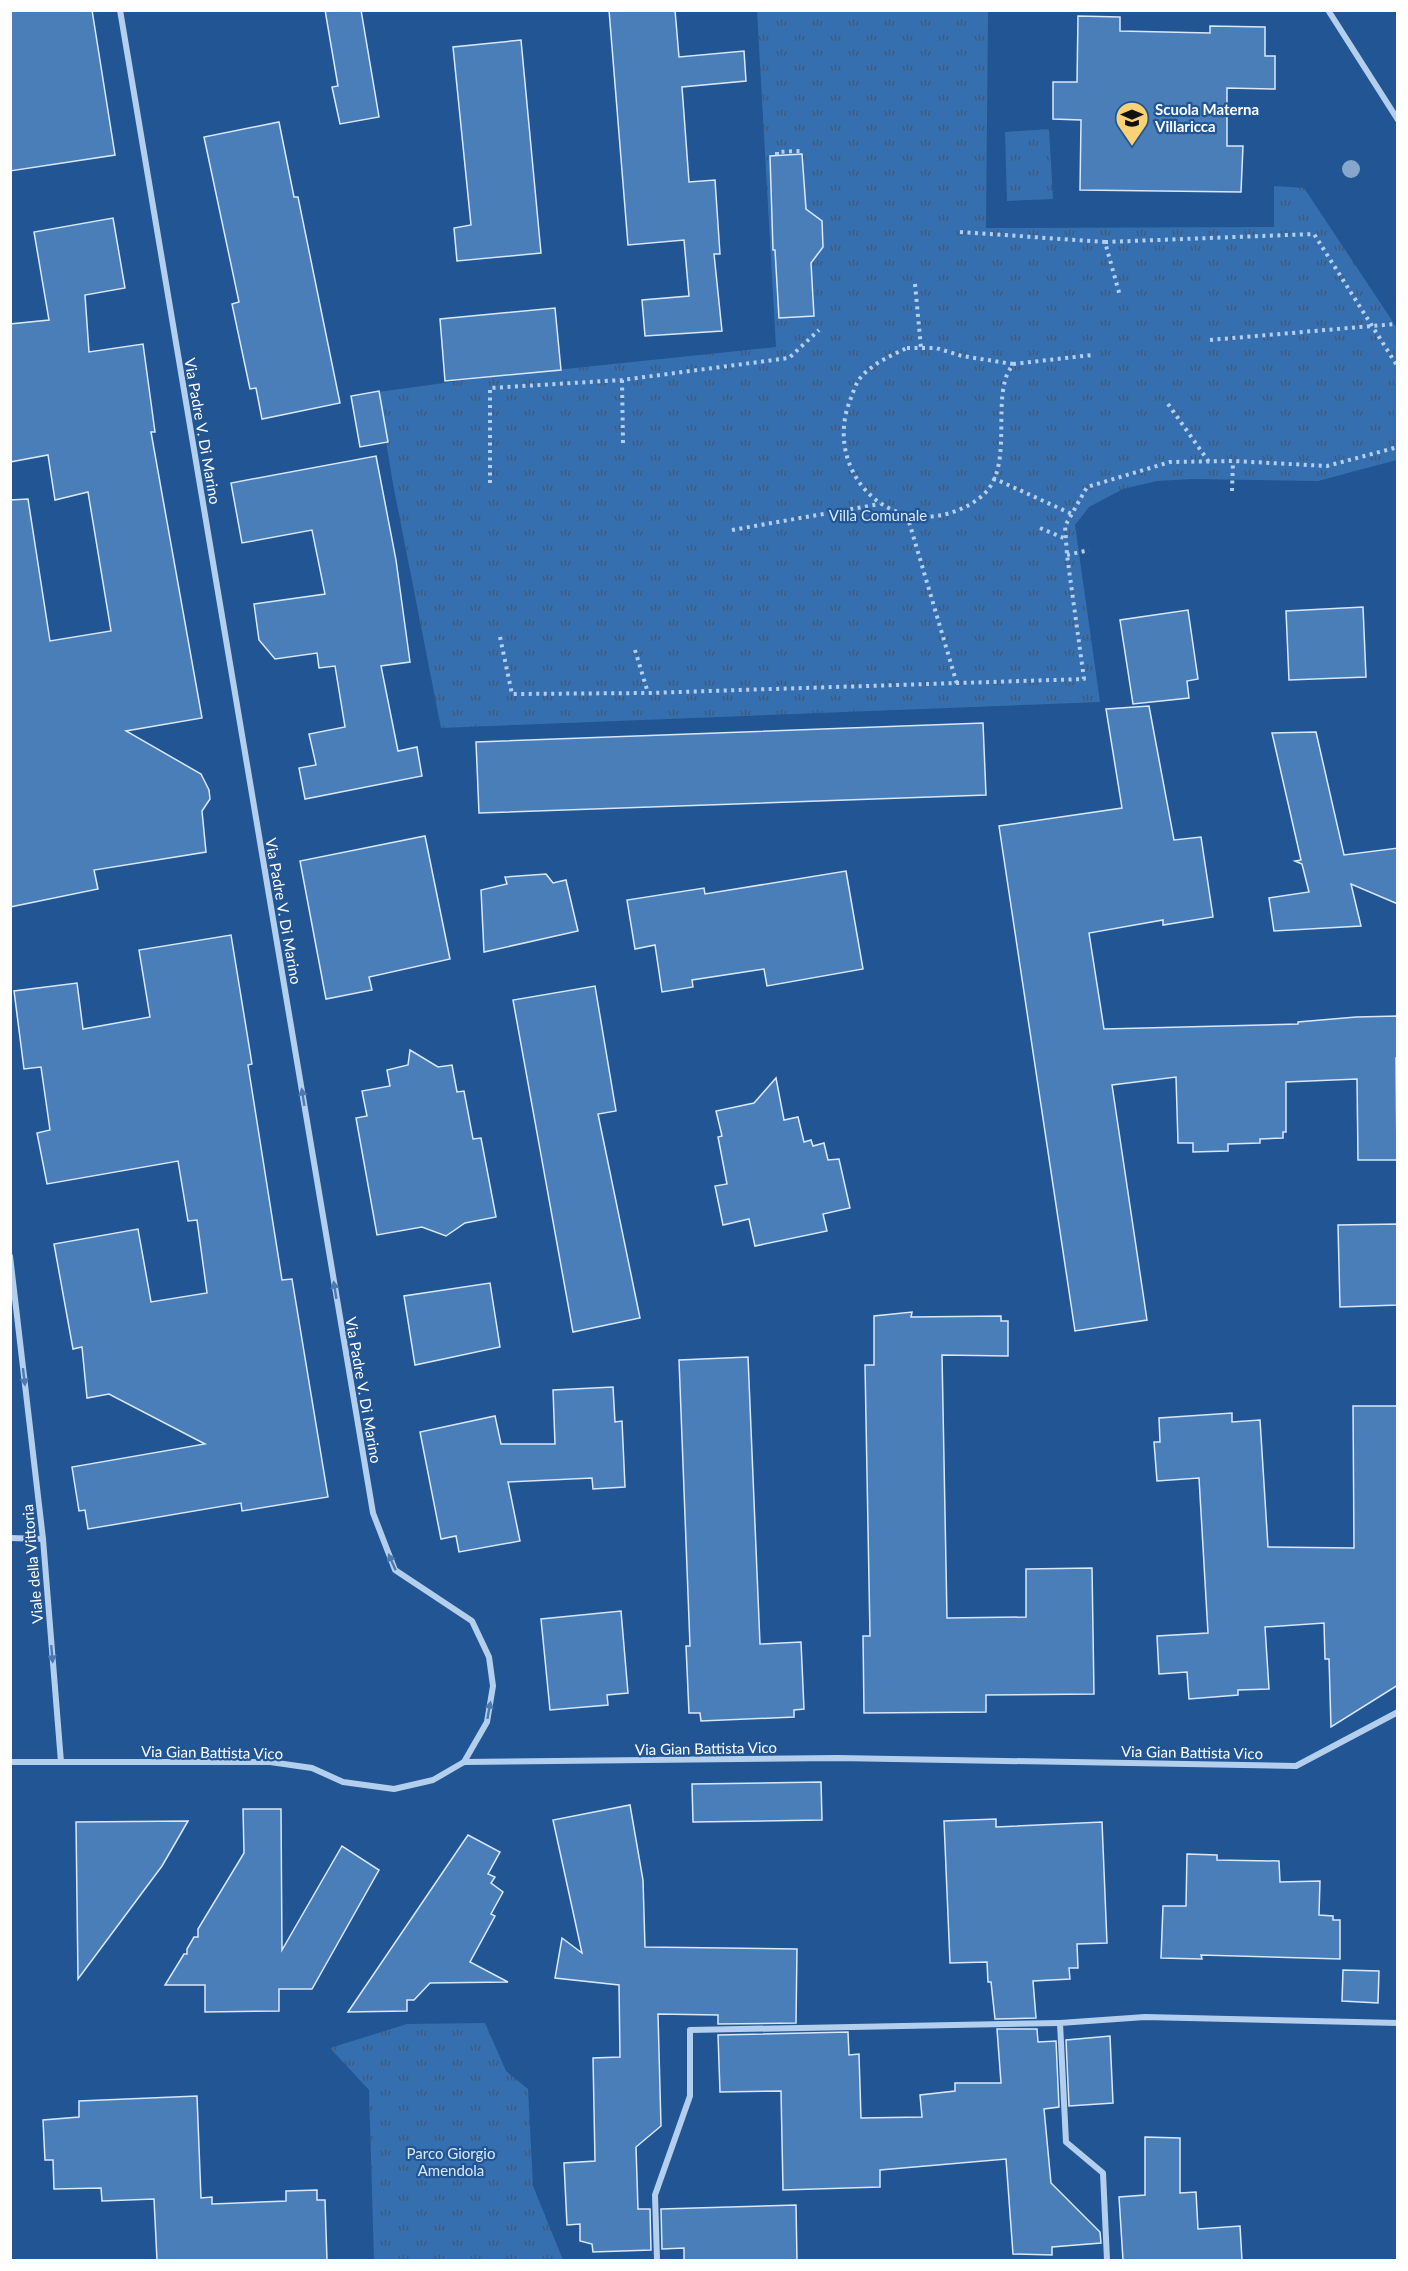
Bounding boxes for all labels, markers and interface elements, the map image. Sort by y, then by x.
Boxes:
school or university icon: Scuola Materna Villaricca [1114,100,1150,147]
place label: Scuola Materna Villaricca [1154,100,1259,135]
street label: Via Padre V. Di Marino [181,356,225,506]
park label: Villa Comunale [829,506,927,524]
street label: Via Padre V. Di Marino [262,836,306,986]
one-way arrow [298,1088,307,1107]
one-way arrow [330,1280,339,1299]
street label: Via Padre V. Di Marino [342,1315,386,1465]
one-way arrow [19,1367,29,1386]
street label: Viale della Vittoria [18,1504,46,1624]
one-way arrow [387,1552,397,1570]
one-way arrow [48,1645,57,1664]
one-way arrow [485,1700,494,1719]
street label: Via Gian Battista Vico [635,1738,777,1758]
street label: Via Gian Battista Vico [141,1742,283,1762]
street label: Via Gian Battista Vico [1121,1742,1263,1762]
park label: Parco Giorgio Amendola [407,2144,495,2179]

